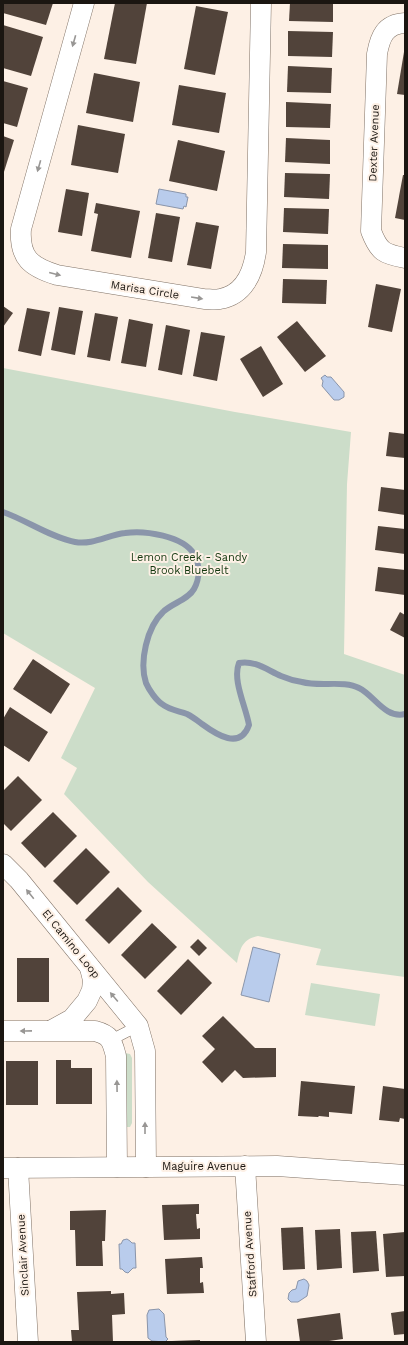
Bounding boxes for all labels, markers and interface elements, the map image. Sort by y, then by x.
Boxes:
one-way arrow [71,35,77,47]
street label: Dexter Avenue [366,104,382,182]
one-way arrow [35,159,41,172]
one-way arrow [49,272,61,278]
street label: Marisa Circle [110,278,180,302]
one-way arrow [191,295,203,301]
park label: Lemon Creek - Sandy Brook Bluebelt [131,551,248,577]
one-way arrow [26,889,35,900]
street label: El Camino Loop [39,907,103,981]
one-way arrow [110,991,119,1002]
one-way arrow [19,1028,32,1034]
one-way arrow [114,1079,120,1092]
one-way arrow [142,1121,148,1134]
street label: Maguire Avenue [162,1160,246,1173]
street label: Stafford Avenue [241,1210,259,1298]
street label: Sinclair Avenue [14,1214,32,1296]

